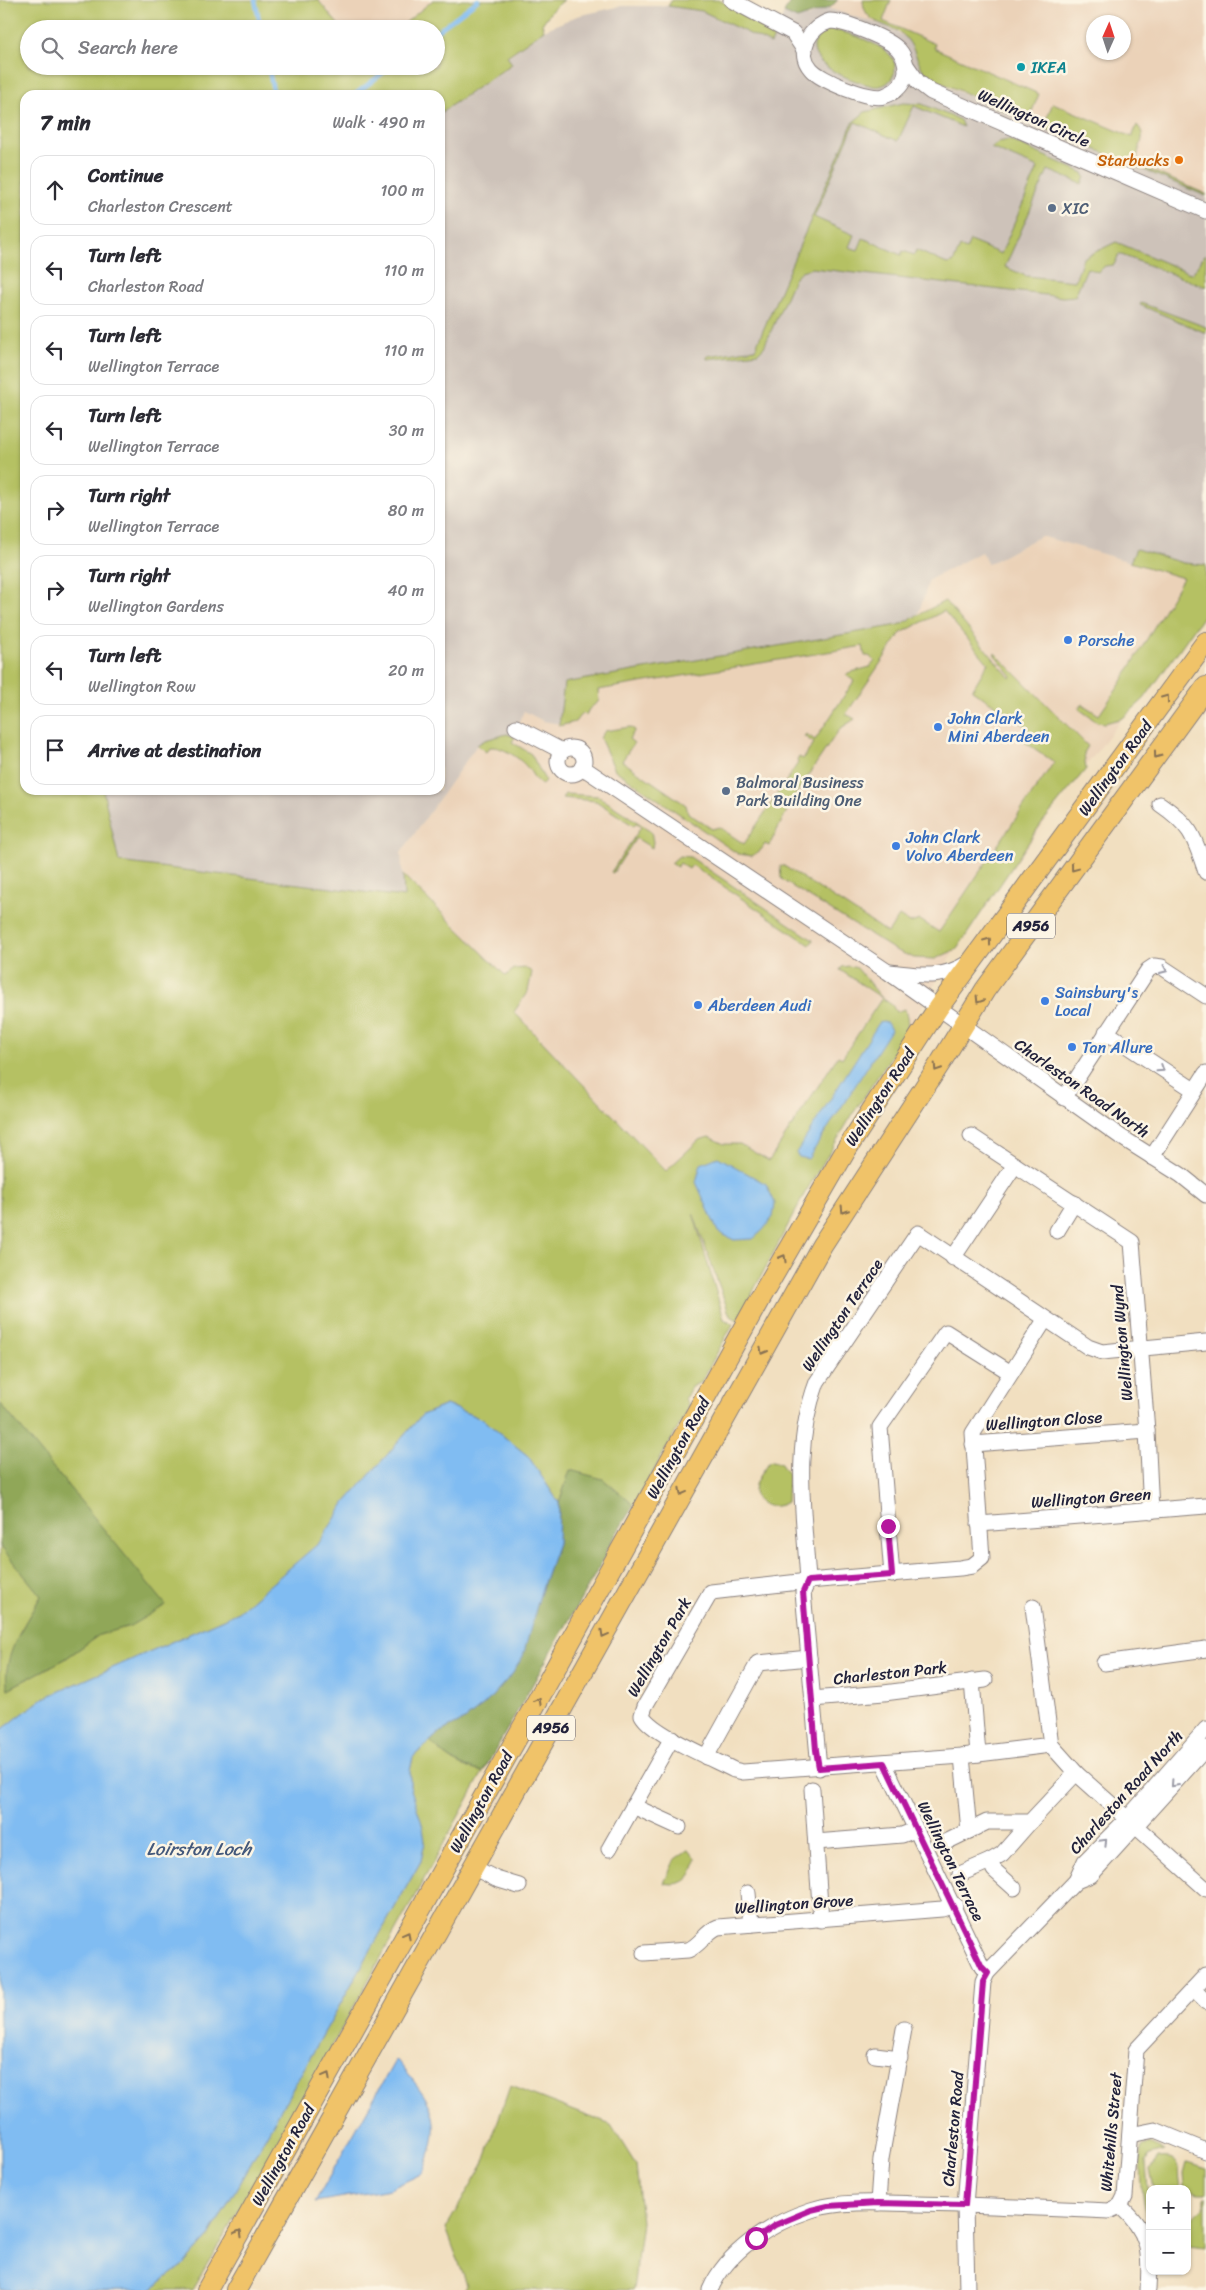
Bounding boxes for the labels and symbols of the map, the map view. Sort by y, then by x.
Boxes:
north arrow [1086,15,1131,60]
place label: IKEA [1030,53,1066,82]
marker: IKEA [1015,61,1027,73]
street label: Wellington Circle [973,80,1095,156]
place label: Starbucks [1097,146,1169,175]
marker: Starbucks [1173,154,1185,166]
place label: XIC [1061,194,1089,223]
marker: XIC [1046,202,1058,214]
place label: Porsche [1078,626,1134,655]
marker: Porsche [1062,634,1074,646]
one-way arrow [1160,694,1169,704]
place label: John Clark Mini Aberdeen [947,704,1050,751]
street label: Wellington Road [1070,713,1161,822]
marker: John Clark Mini Aberdeen [932,721,944,733]
one-way arrow [1154,749,1163,759]
place label: Balmoral Business Park Building One [736,768,865,815]
marker: Balmoral Business Park Building One [720,785,732,797]
place label: John Clark Volvo Aberdeen [905,823,1014,870]
marker: John Clark Volvo Aberdeen [890,840,902,852]
one-way arrow [1071,862,1079,871]
road number: A956 [1007,914,1055,938]
one-way arrow [982,937,991,947]
one-way arrow [1159,964,1168,974]
place label: Sainsbury's Local [1055,978,1138,1025]
place label: Aberdeen Audi [707,991,812,1020]
one-way arrow [975,995,985,1004]
marker: Sainsbury's Local [1039,995,1051,1007]
marker: Aberdeen Audi [692,999,704,1011]
street label: Charleston Road North [1008,1030,1156,1146]
place label: Tan Allure [1082,1033,1153,1062]
street label: Wellington Road [837,1040,924,1152]
marker: Tan Allure [1066,1041,1078,1053]
one-way arrow [934,1062,943,1071]
one-way arrow [1156,1062,1165,1072]
one-way arrow [841,1204,850,1213]
street label: Wellington Terrace [793,1252,891,1377]
one-way arrow [777,1254,787,1263]
street label: Wellington Wynd [1102,1282,1142,1402]
one-way arrow [759,1345,769,1354]
street label: Wellington Road [638,1390,719,1504]
street label: Wellington Close [985,1402,1103,1440]
street label: Wellington Green [1030,1479,1152,1517]
one-way arrow [678,1486,688,1495]
route end [877,1515,900,1538]
street label: Wellington Park [619,1591,700,1703]
one-way arrow [600,1629,610,1638]
street label: Charleston Park [832,1653,949,1693]
one-way arrow [531,1698,541,1707]
road number: A956 [527,1716,575,1740]
street label: Charleston Road North [1062,1723,1190,1861]
street label: Wellington Road [441,1744,522,1858]
one-way arrow [1170,1779,1179,1788]
street label: Wellington Terrace [909,1796,993,1927]
water label: Loirston Loch [147,1833,253,1865]
one-way arrow [1098,1839,1107,1848]
street label: Wellington Grove [734,1885,854,1923]
one-way arrow [401,1931,411,1940]
street label: Charleston Road [934,2069,973,2188]
street label: Whitehills Street [1091,2071,1131,2193]
one-way arrow [321,2073,331,2082]
street label: Wellington Road [243,2097,324,2211]
route start [745,2227,768,2250]
one-way arrow [233,2230,243,2239]

